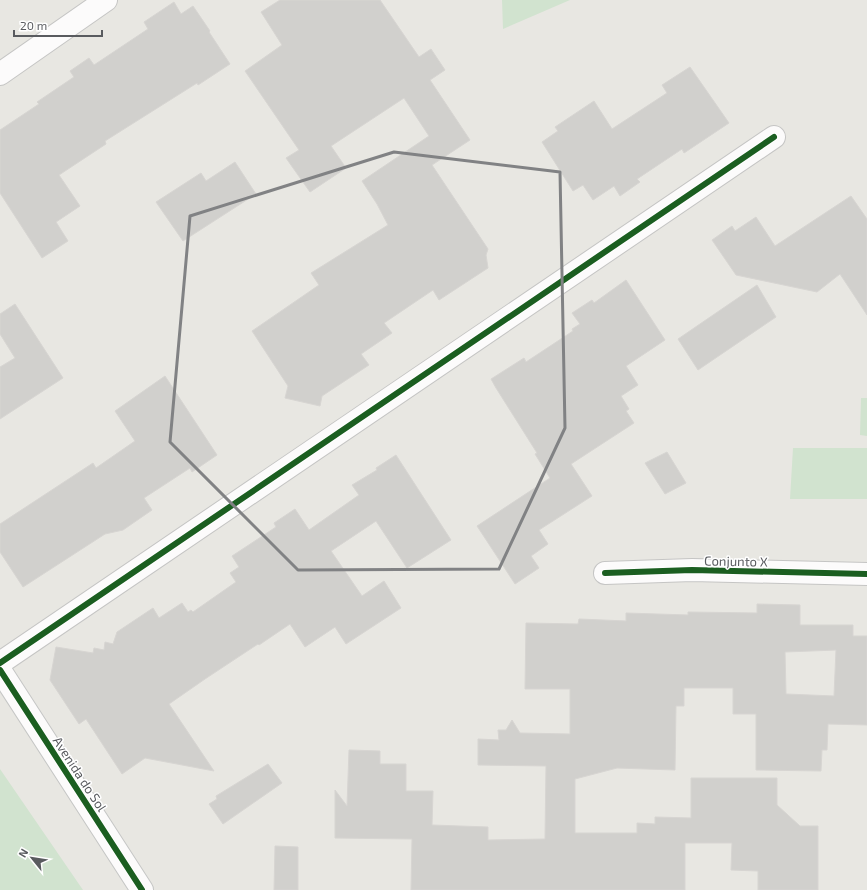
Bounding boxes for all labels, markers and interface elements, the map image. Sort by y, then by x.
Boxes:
scale bar [14,12,102,38]
text: 20 m [20,18,47,32]
street label: Conjunto X [704,552,768,570]
street label: Avenida do Sol [50,734,110,815]
north arrow [12,838,52,878]
text: N [15,846,31,859]

